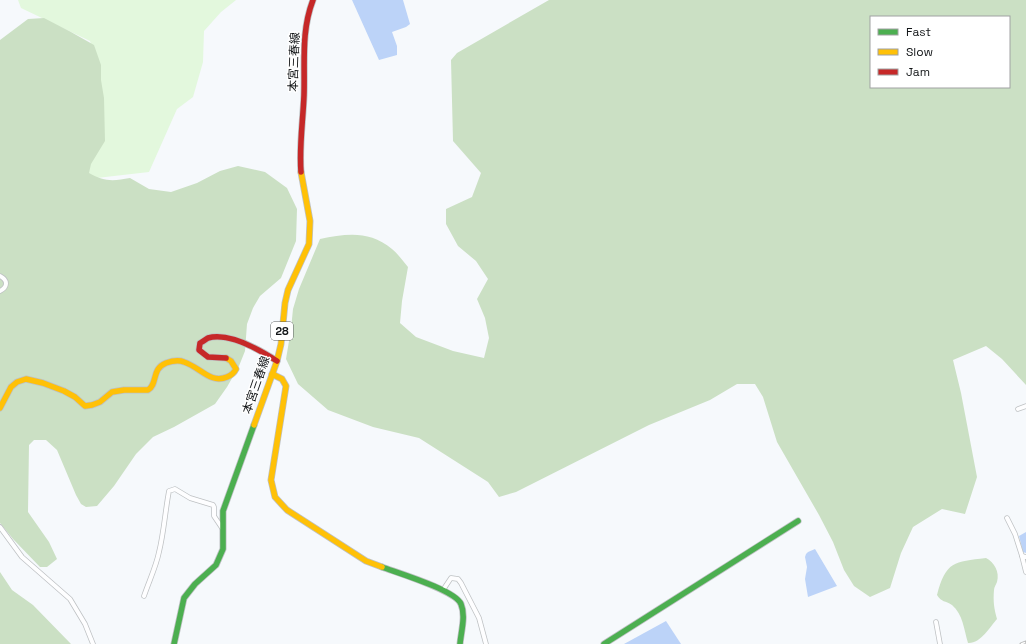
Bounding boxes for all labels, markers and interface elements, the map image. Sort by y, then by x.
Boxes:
legend [870,16,1010,88]
text: Fast [906,24,931,40]
street label: 本宮三春線 [285,32,303,92]
text: Slow [906,44,933,60]
text: Jam [906,64,930,80]
road number: 28 [271,322,293,340]
street label: 本宮三春線 [239,354,273,416]

